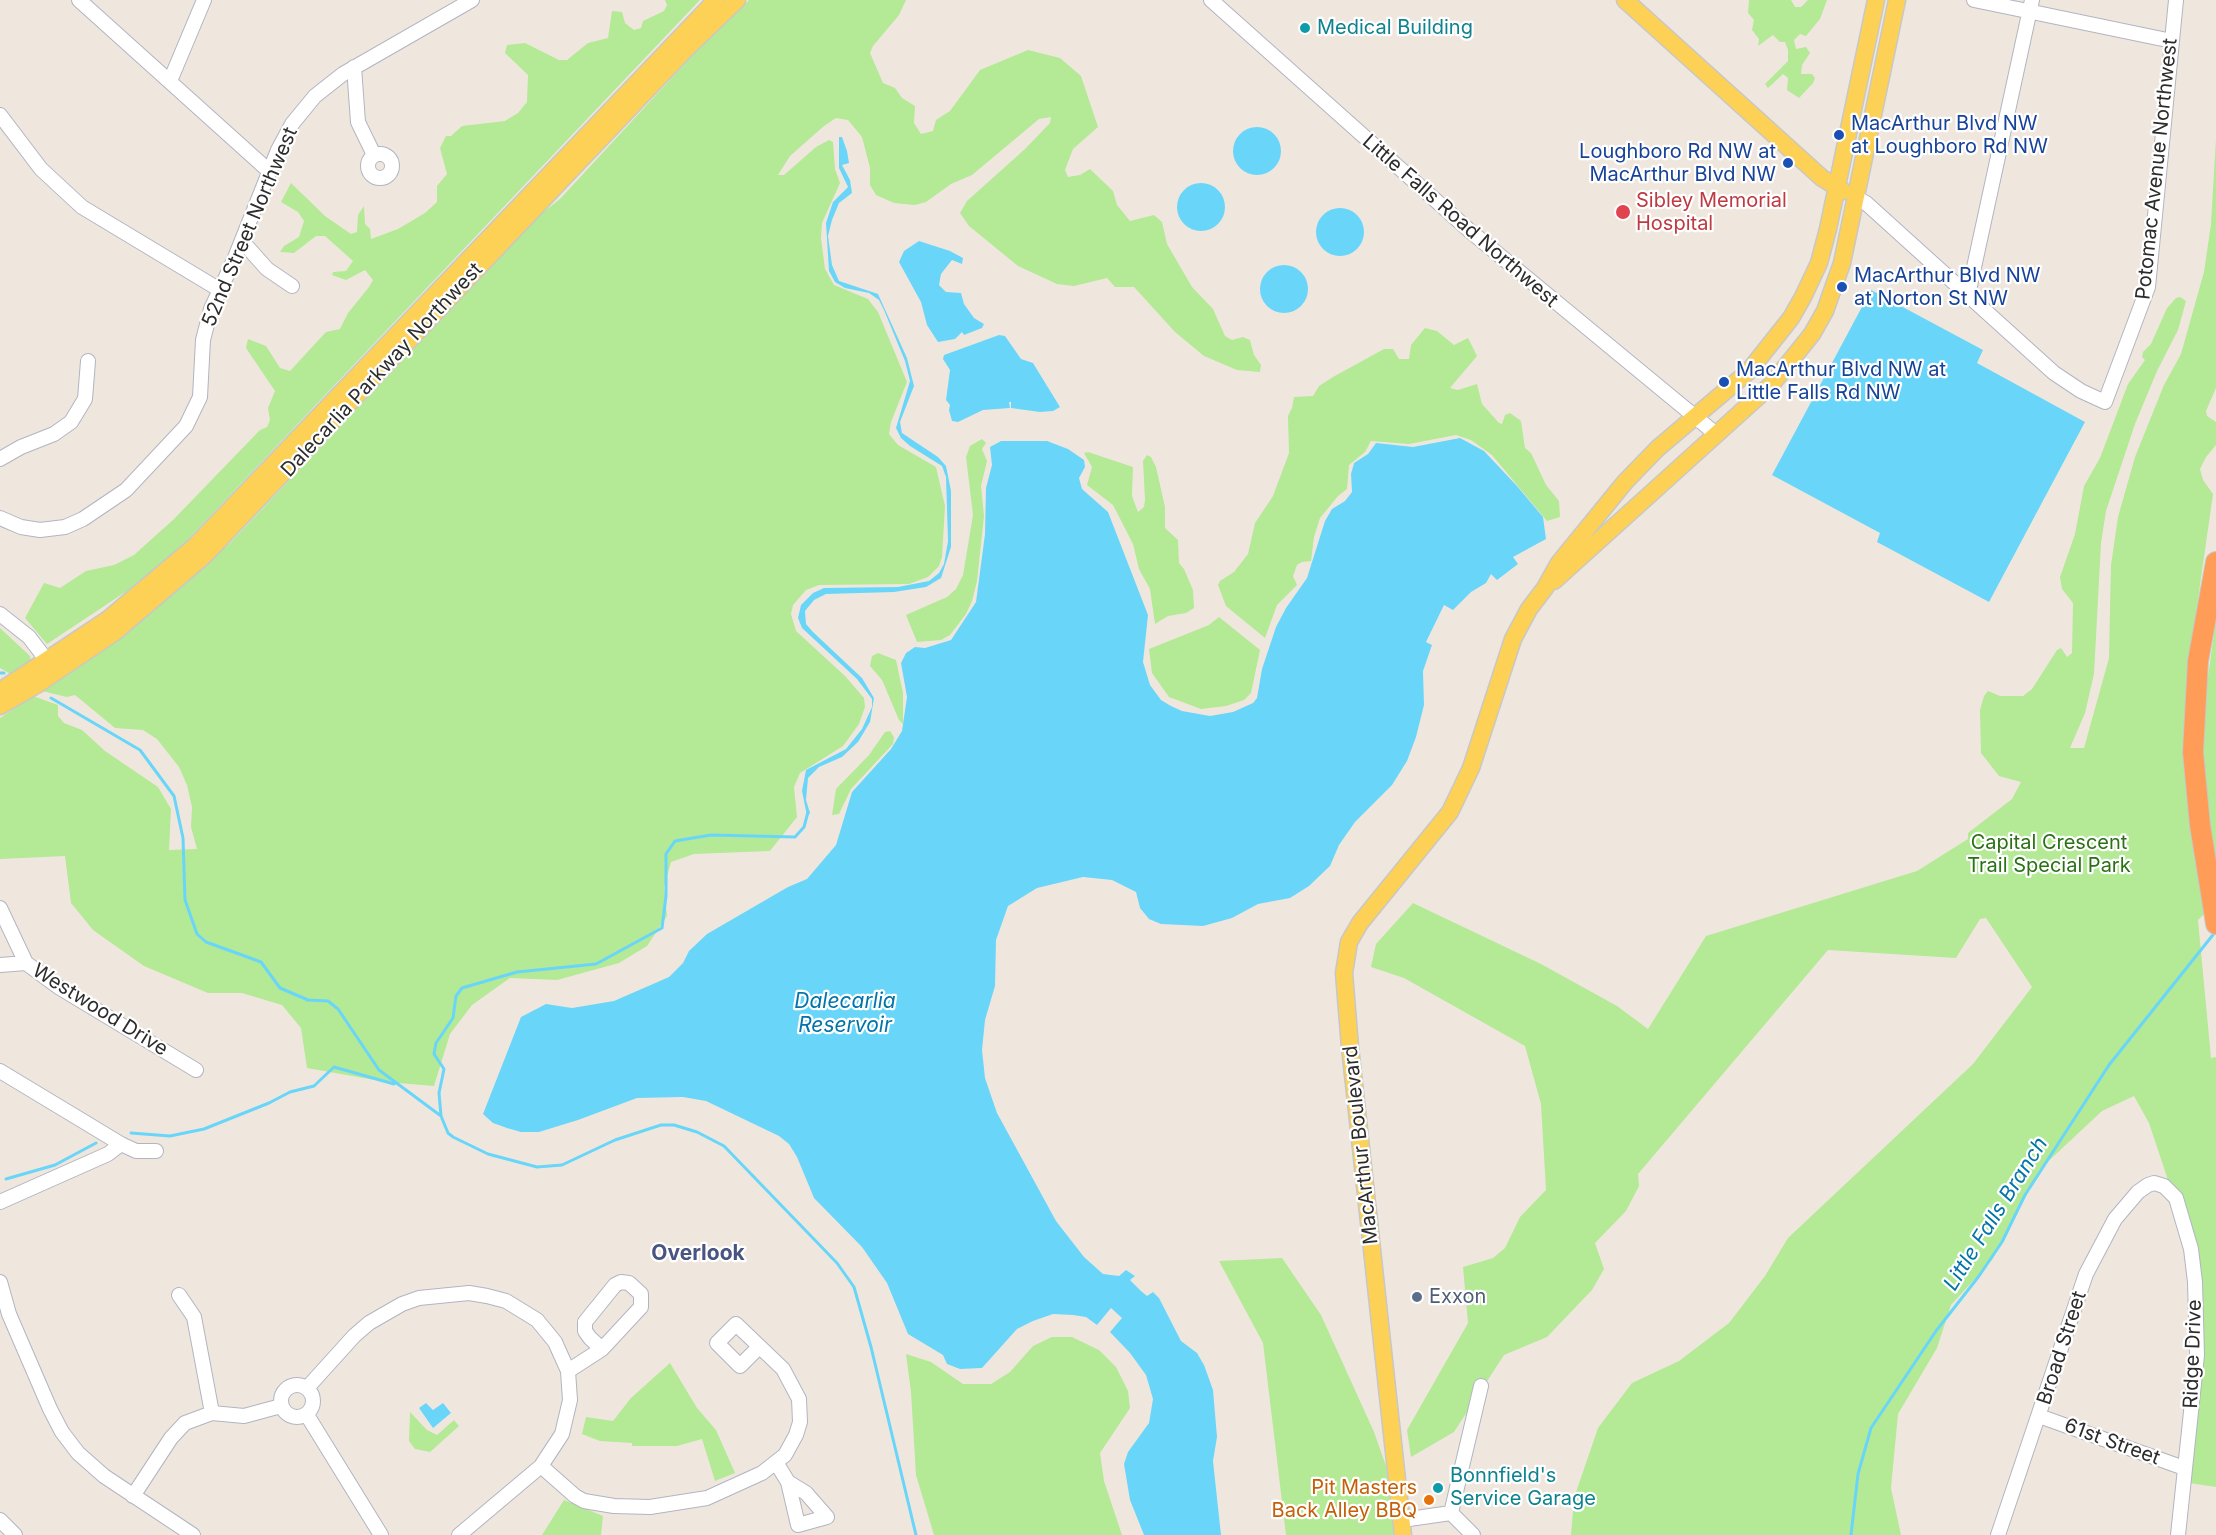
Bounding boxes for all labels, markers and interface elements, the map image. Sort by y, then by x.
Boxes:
place label: Medical Building [1317,16,1473,40]
marker: Medical Building [1298,21,1312,35]
street label: Potomac Avenue Northwest [2131,37,2183,301]
place label: MacArthur Blvd NW at Loughboro Rd NW [1851,112,2048,159]
street label: 52nd Street Northwest [197,124,303,330]
marker: MacArthur Blvd NW at Loughboro Rd NW [1832,128,1846,142]
street label: Little Falls Road Northwest [1357,130,1563,312]
place label: Loughboro Rd NW at MacArthur Blvd NW [1579,140,1776,187]
marker: Loughboro Rd NW at MacArthur Blvd NW [1781,156,1795,170]
place label: Sibley Memorial Hospital [1636,189,1787,236]
marker: Sibley Memorial Hospital [1614,203,1632,221]
street label: Dalecarlia Parkway Northwest [276,258,488,482]
place label: MacArthur Blvd NW at Norton St NW [1854,264,2041,311]
marker: MacArthur Blvd NW at Norton St NW [1835,280,1849,294]
place label: MacArthur Blvd NW at Little Falls Rd NW [1736,358,1946,405]
marker: MacArthur Blvd NW at Little Falls Rd NW [1717,375,1731,389]
park label: Capital Crescent Trail Special Park [1967,831,2131,878]
street label: Westwood Drive [28,959,172,1061]
water label: Dalecarlia Reservoir [794,989,896,1039]
street label: MacArthur Boulevard [1339,1044,1383,1246]
water label: Little Falls Branch [1939,1133,2053,1295]
district label: Overlook [651,1241,745,1267]
place label: Exxon [1429,1285,1486,1309]
street label: Broad Street [2032,1288,2092,1408]
marker: Exxon [1410,1290,1424,1304]
street label: Ridge Drive [2179,1299,2207,1409]
street label: 61st Street [2061,1414,2163,1470]
place label: Bonnfield's Service Garage [1450,1464,1596,1511]
place label: Pit Masters Back Alley BBQ [1272,1476,1417,1523]
marker: Bonnfield's Service Garage [1431,1481,1445,1495]
marker: Pit Masters Back Alley BBQ [1422,1493,1436,1507]

